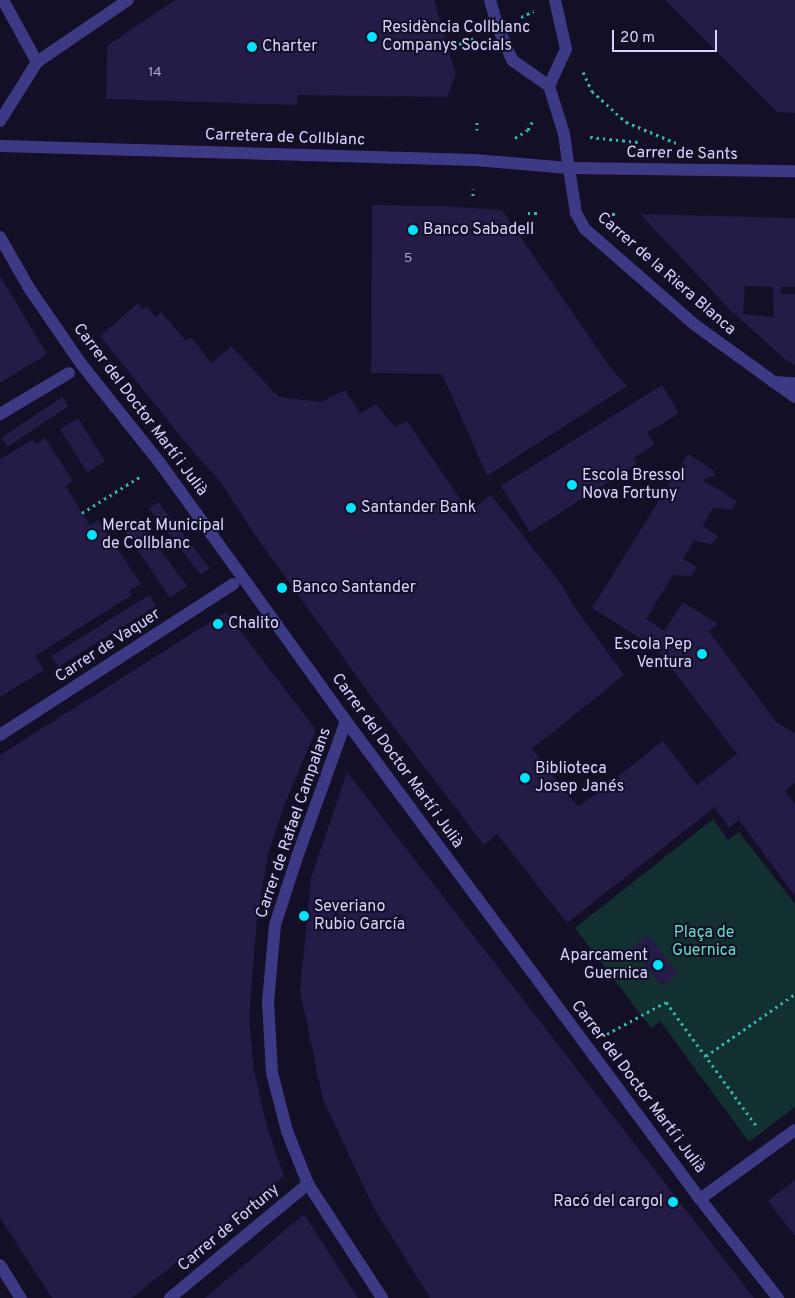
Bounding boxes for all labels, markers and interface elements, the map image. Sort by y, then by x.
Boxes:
place label: Residència Collblanc Companys Socials [382,18,530,56]
scale bar [615,20,720,52]
text: 20 m [620,29,655,48]
marker: Residència Collblanc Companys Socials [366,31,378,43]
place label: Charter [262,37,317,57]
marker: Charter [246,41,258,53]
house number: 14 [148,65,162,81]
street label: Carretera de Collblanc [205,126,365,150]
street label: Carrer de Sants [626,143,738,165]
street label: Carrer de la Riera Blanca [593,208,739,340]
place label: Banco Sabadell [423,220,534,240]
marker: Banco Sabadell [407,224,419,236]
house number: 5 [404,251,412,267]
street label: Carrer del Doctor Martí i Julià [69,320,211,500]
place label: Escola Bressol Nova Fortuny [582,466,685,504]
marker: Escola Bressol Nova Fortuny [566,479,578,491]
place label: Santander Bank [361,498,476,518]
marker: Santander Bank [345,502,357,514]
place label: Mercat Municipal de Collblanc [102,516,224,554]
marker: Mercat Municipal de Collblanc [86,529,98,541]
place label: Banco Santander [292,578,416,598]
marker: Banco Santander [276,582,288,594]
street label: Carrer de Vaquer [52,605,164,687]
place label: Chalito [228,614,279,634]
marker: Chalito [212,618,224,630]
place label: Escola Pep Ventura [614,635,692,673]
marker: Escola Pep Ventura [696,648,708,660]
street label: Carrer del Doctor Martí i Julià [327,670,467,852]
street label: Carrer de Rafael Campalans [252,725,336,921]
place label: Biblioteca Josep Janés [535,759,624,797]
marker: Biblioteca Josep Janés [519,772,531,784]
place label: Severiano Rubio García [314,897,405,935]
marker: Severiano Rubio García [298,910,310,922]
park label: Plaça de Guernica [672,923,736,961]
place label: Aparcament Guernica [560,946,648,984]
marker: Aparcament Guernica [652,959,664,971]
street label: Carrer del Doctor Martí i Julià [567,997,709,1177]
street label: Carrer de Fortuny [174,1180,284,1276]
place label: Racó del cargol [553,1192,663,1212]
marker: Racó del cargol [667,1196,679,1208]

